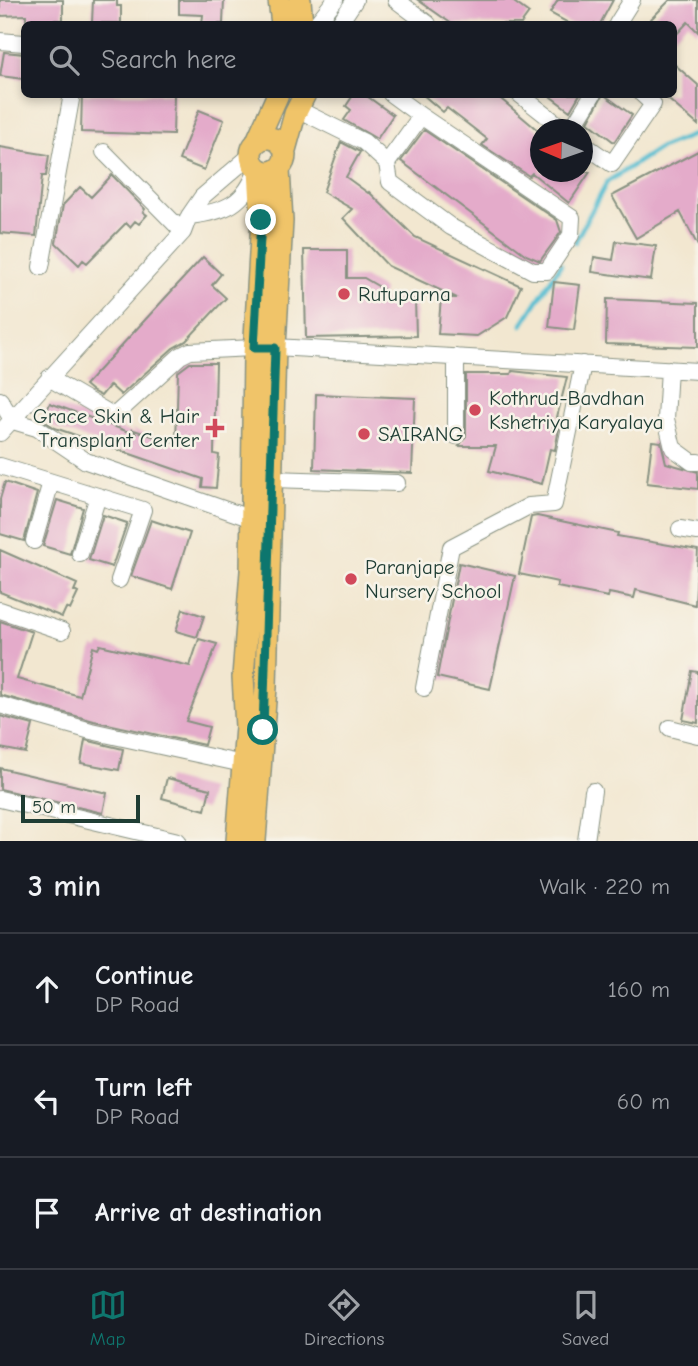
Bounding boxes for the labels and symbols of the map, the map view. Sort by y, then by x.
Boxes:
north arrow [530,119,593,182]
route end [245,204,276,235]
place label: Rutuparna [358,282,451,306]
marker: Rutuparna [336,286,352,302]
place label: Kothrud-Bavdhan Kshetriya Karyalaya [489,386,664,434]
marker: Kothrud-Bavdhan Kshetriya Karyalaya [467,402,483,418]
place label: Grace Skin & Hair Transplant Center [33,404,200,452]
marker: Grace Skin & Hair Transplant Center [205,418,225,438]
place label: SAIRANG [378,422,464,446]
marker: SAIRANG [356,426,372,442]
place label: Paranjape Nursery School [365,555,502,603]
marker: Paranjape Nursery School [343,571,359,587]
route start [247,714,278,745]
scale bar [21,792,140,824]

